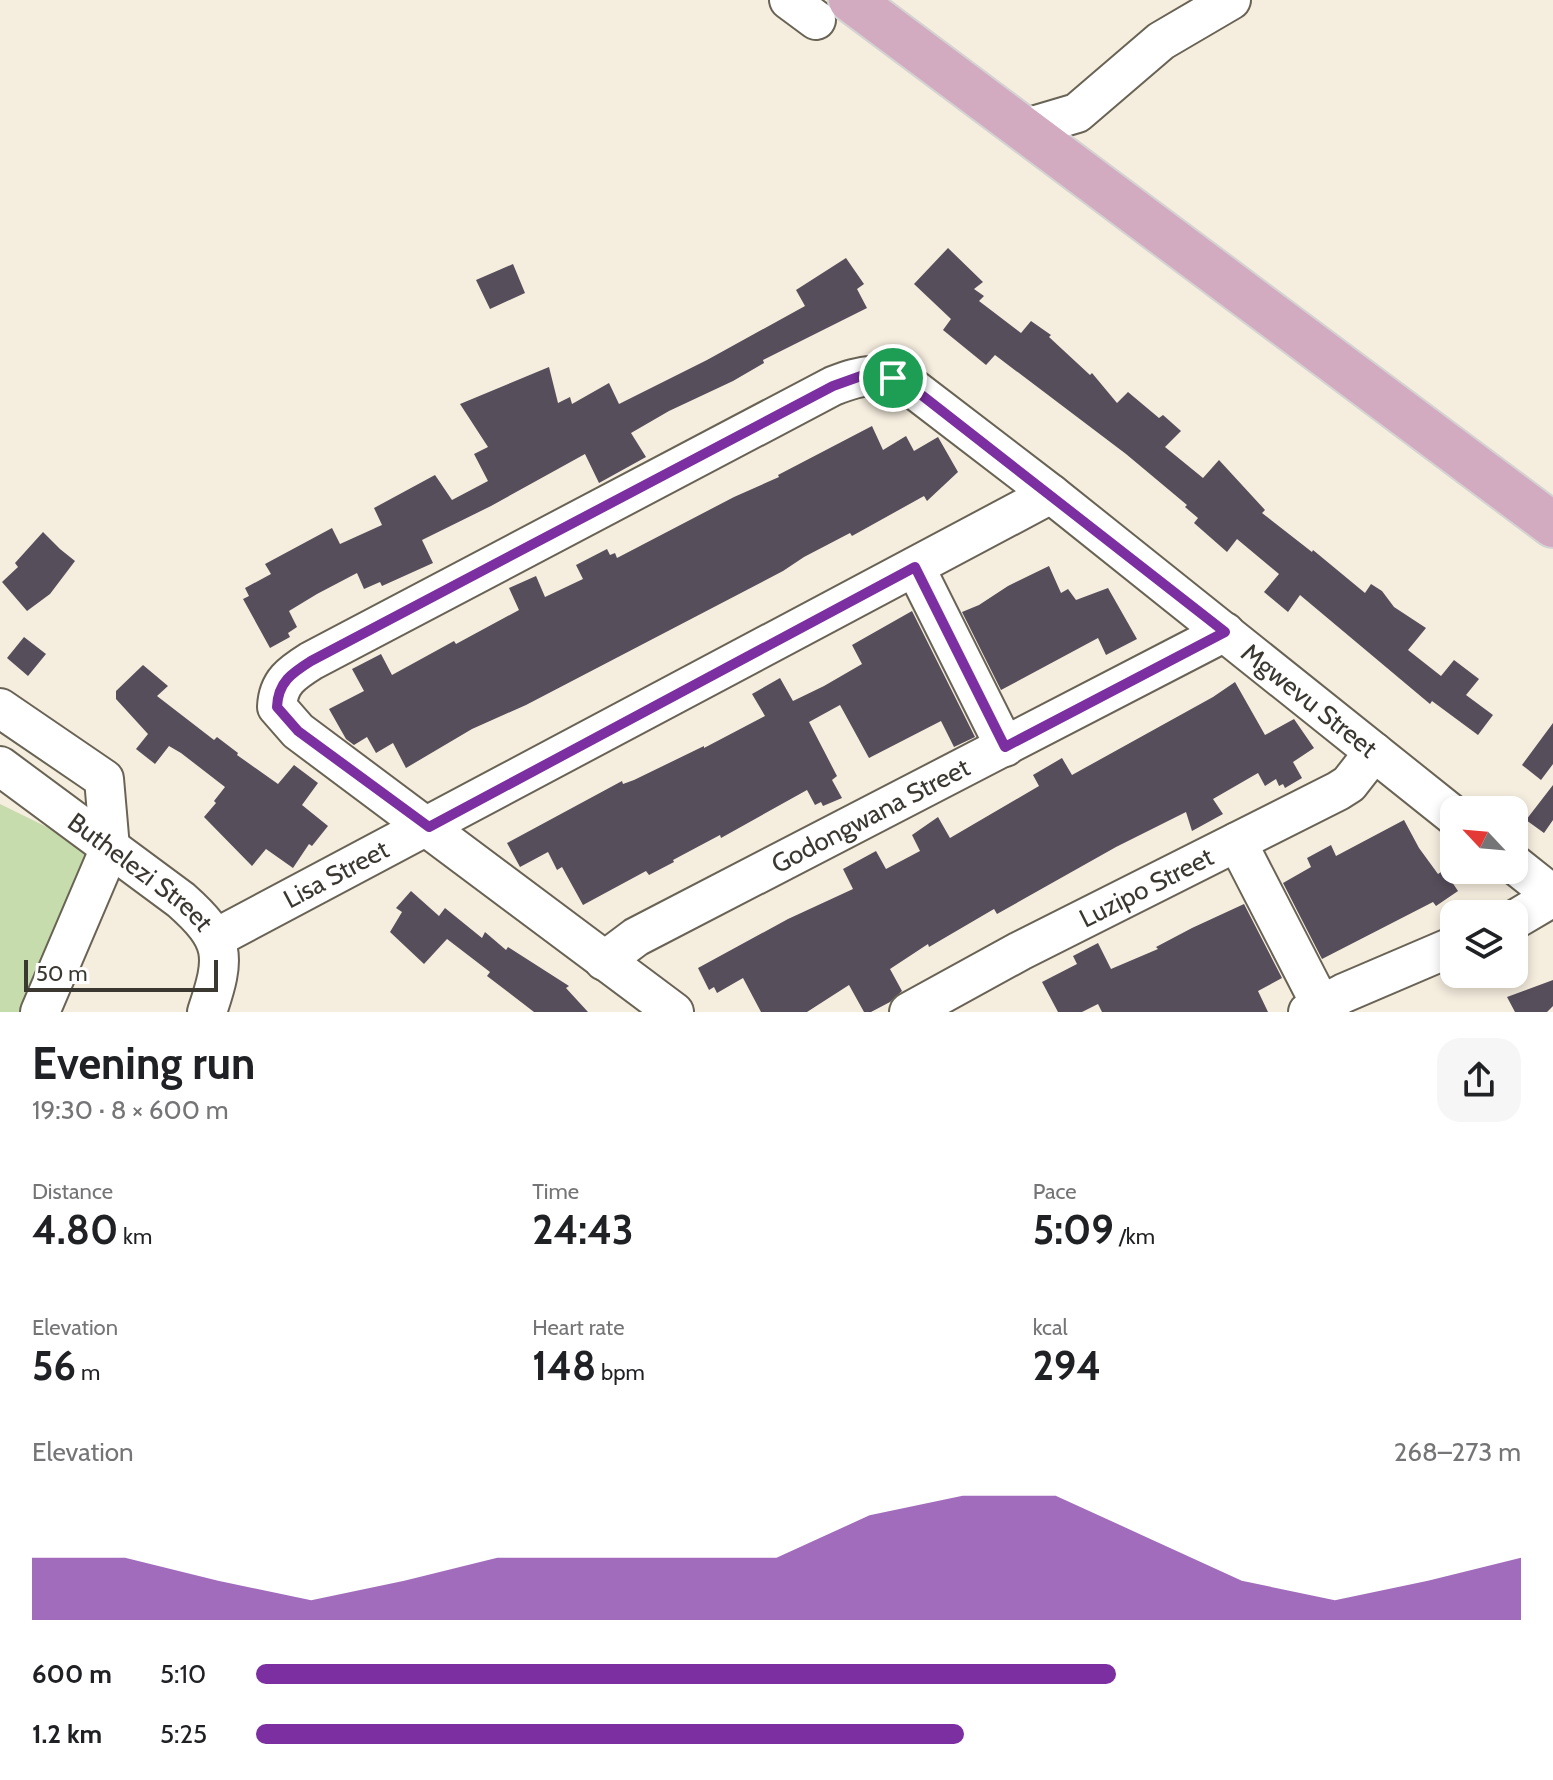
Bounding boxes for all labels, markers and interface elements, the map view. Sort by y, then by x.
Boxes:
pin [859,344,927,412]
icon: arrive [871,356,915,400]
street label: Mgwevu Street [1235,636,1384,765]
street label: Godongwana Street [766,751,975,880]
north arrow [1440,796,1528,884]
map controls [1440,796,1528,988]
street label: Buthelezi Street [62,806,220,938]
street label: Lisa Street [278,833,394,915]
street label: Luzipo Street [1074,840,1219,935]
button: layers [1440,900,1528,988]
scale bar [24,956,218,992]
text: 50 m [36,960,88,987]
text: Evening run [32,1037,255,1090]
button: share [1437,1038,1521,1122]
text: 19:30 · 8 × 600 m [32,1094,228,1126]
text: Distance [32,1178,113,1205]
text: Time [532,1178,579,1205]
text: Pace [1033,1178,1077,1205]
text: 4.80 [32,1205,118,1254]
text: 24:43 [532,1205,634,1254]
text: 5:09 [1033,1205,1114,1254]
text: km [118,1223,152,1250]
text: /km [1114,1223,1155,1250]
text: Elevation [32,1314,118,1341]
text: Heart rate [532,1314,624,1341]
text: kcal [1033,1314,1068,1341]
text: 56 [32,1341,76,1390]
text: 148 [532,1341,596,1390]
text: 294 [1033,1341,1101,1390]
text: m [76,1359,100,1386]
text: bpm [596,1359,645,1386]
text: Elevation [32,1436,134,1468]
text: 268–273 m [1394,1436,1521,1468]
text: 600 m [32,1658,112,1690]
text: 5:10 [160,1658,206,1690]
text: 1.2 km [32,1718,102,1750]
text: 5:25 [160,1718,207,1750]

